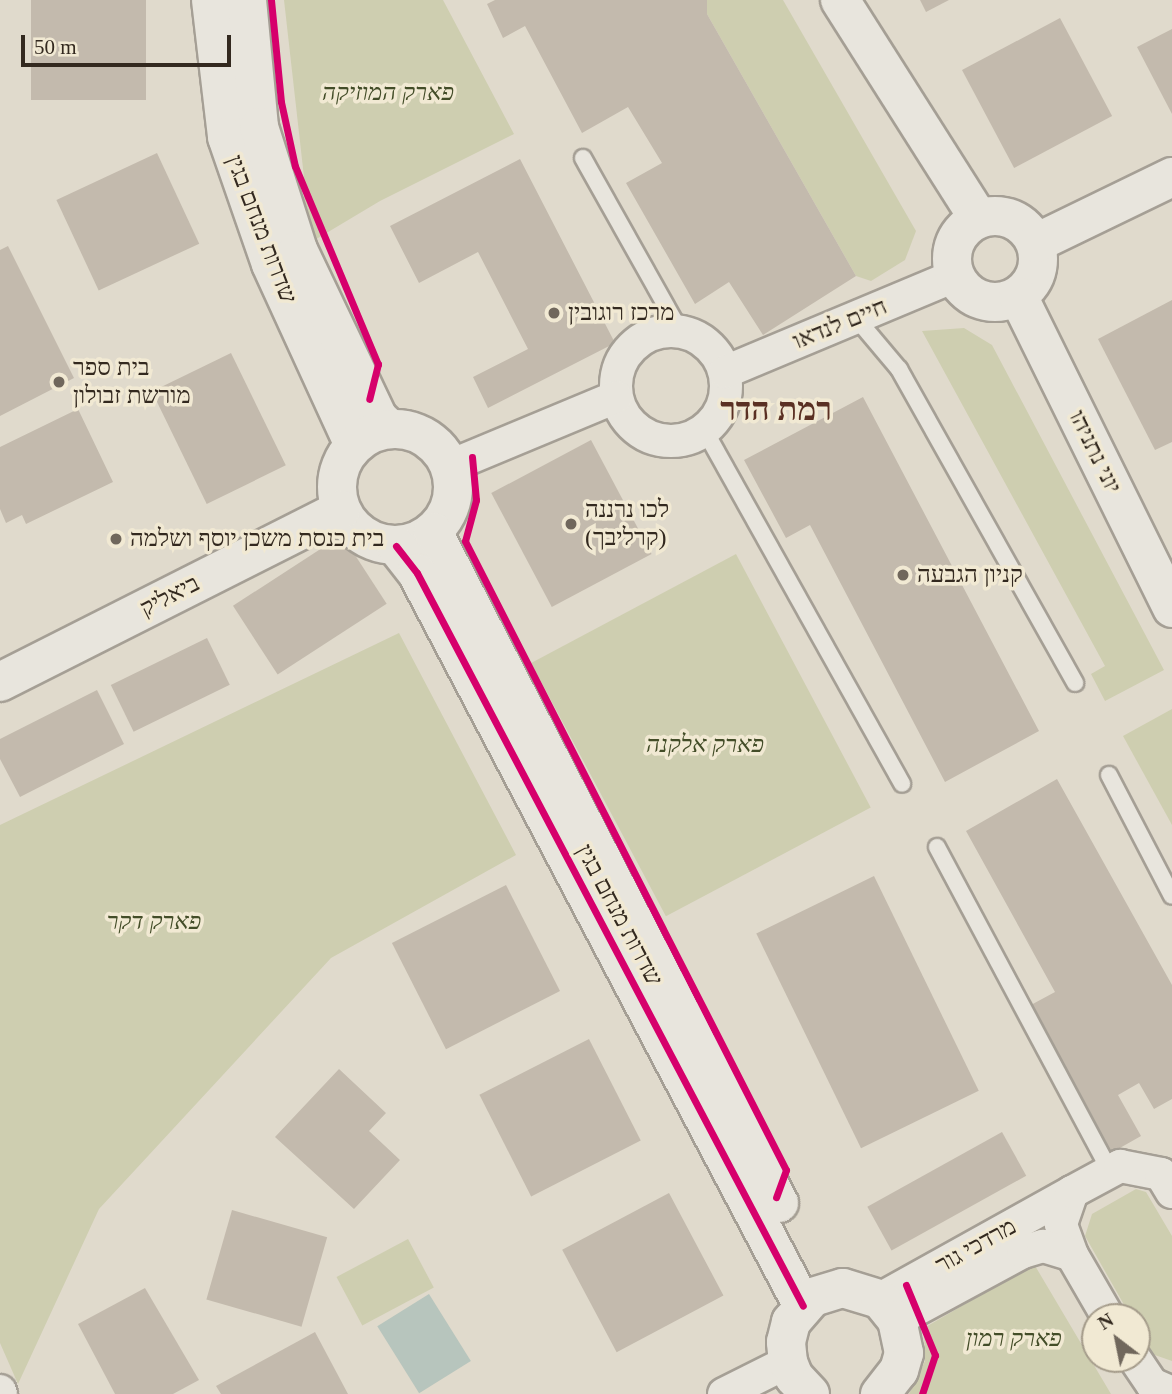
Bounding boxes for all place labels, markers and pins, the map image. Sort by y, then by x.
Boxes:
place label: מרכז רוגובין [568,299,674,327]
marker: מרכז רוגובין [546,305,562,321]
place label: בית ספר מורשת זבולון [73,354,191,410]
marker: בית ספר מורשת זבולון [51,374,67,390]
place label: לכו נרננה (קרליבך) [585,496,669,552]
marker: לכו נרננה (קרליבך) [563,516,579,532]
place label: בית כנסת משכן יוסף ושלמה [130,525,384,553]
marker: בית כנסת משכן יוסף ושלמה [108,531,124,547]
place label: קניון הגבעה [917,561,1023,589]
marker: קניון הגבעה [895,567,911,583]

